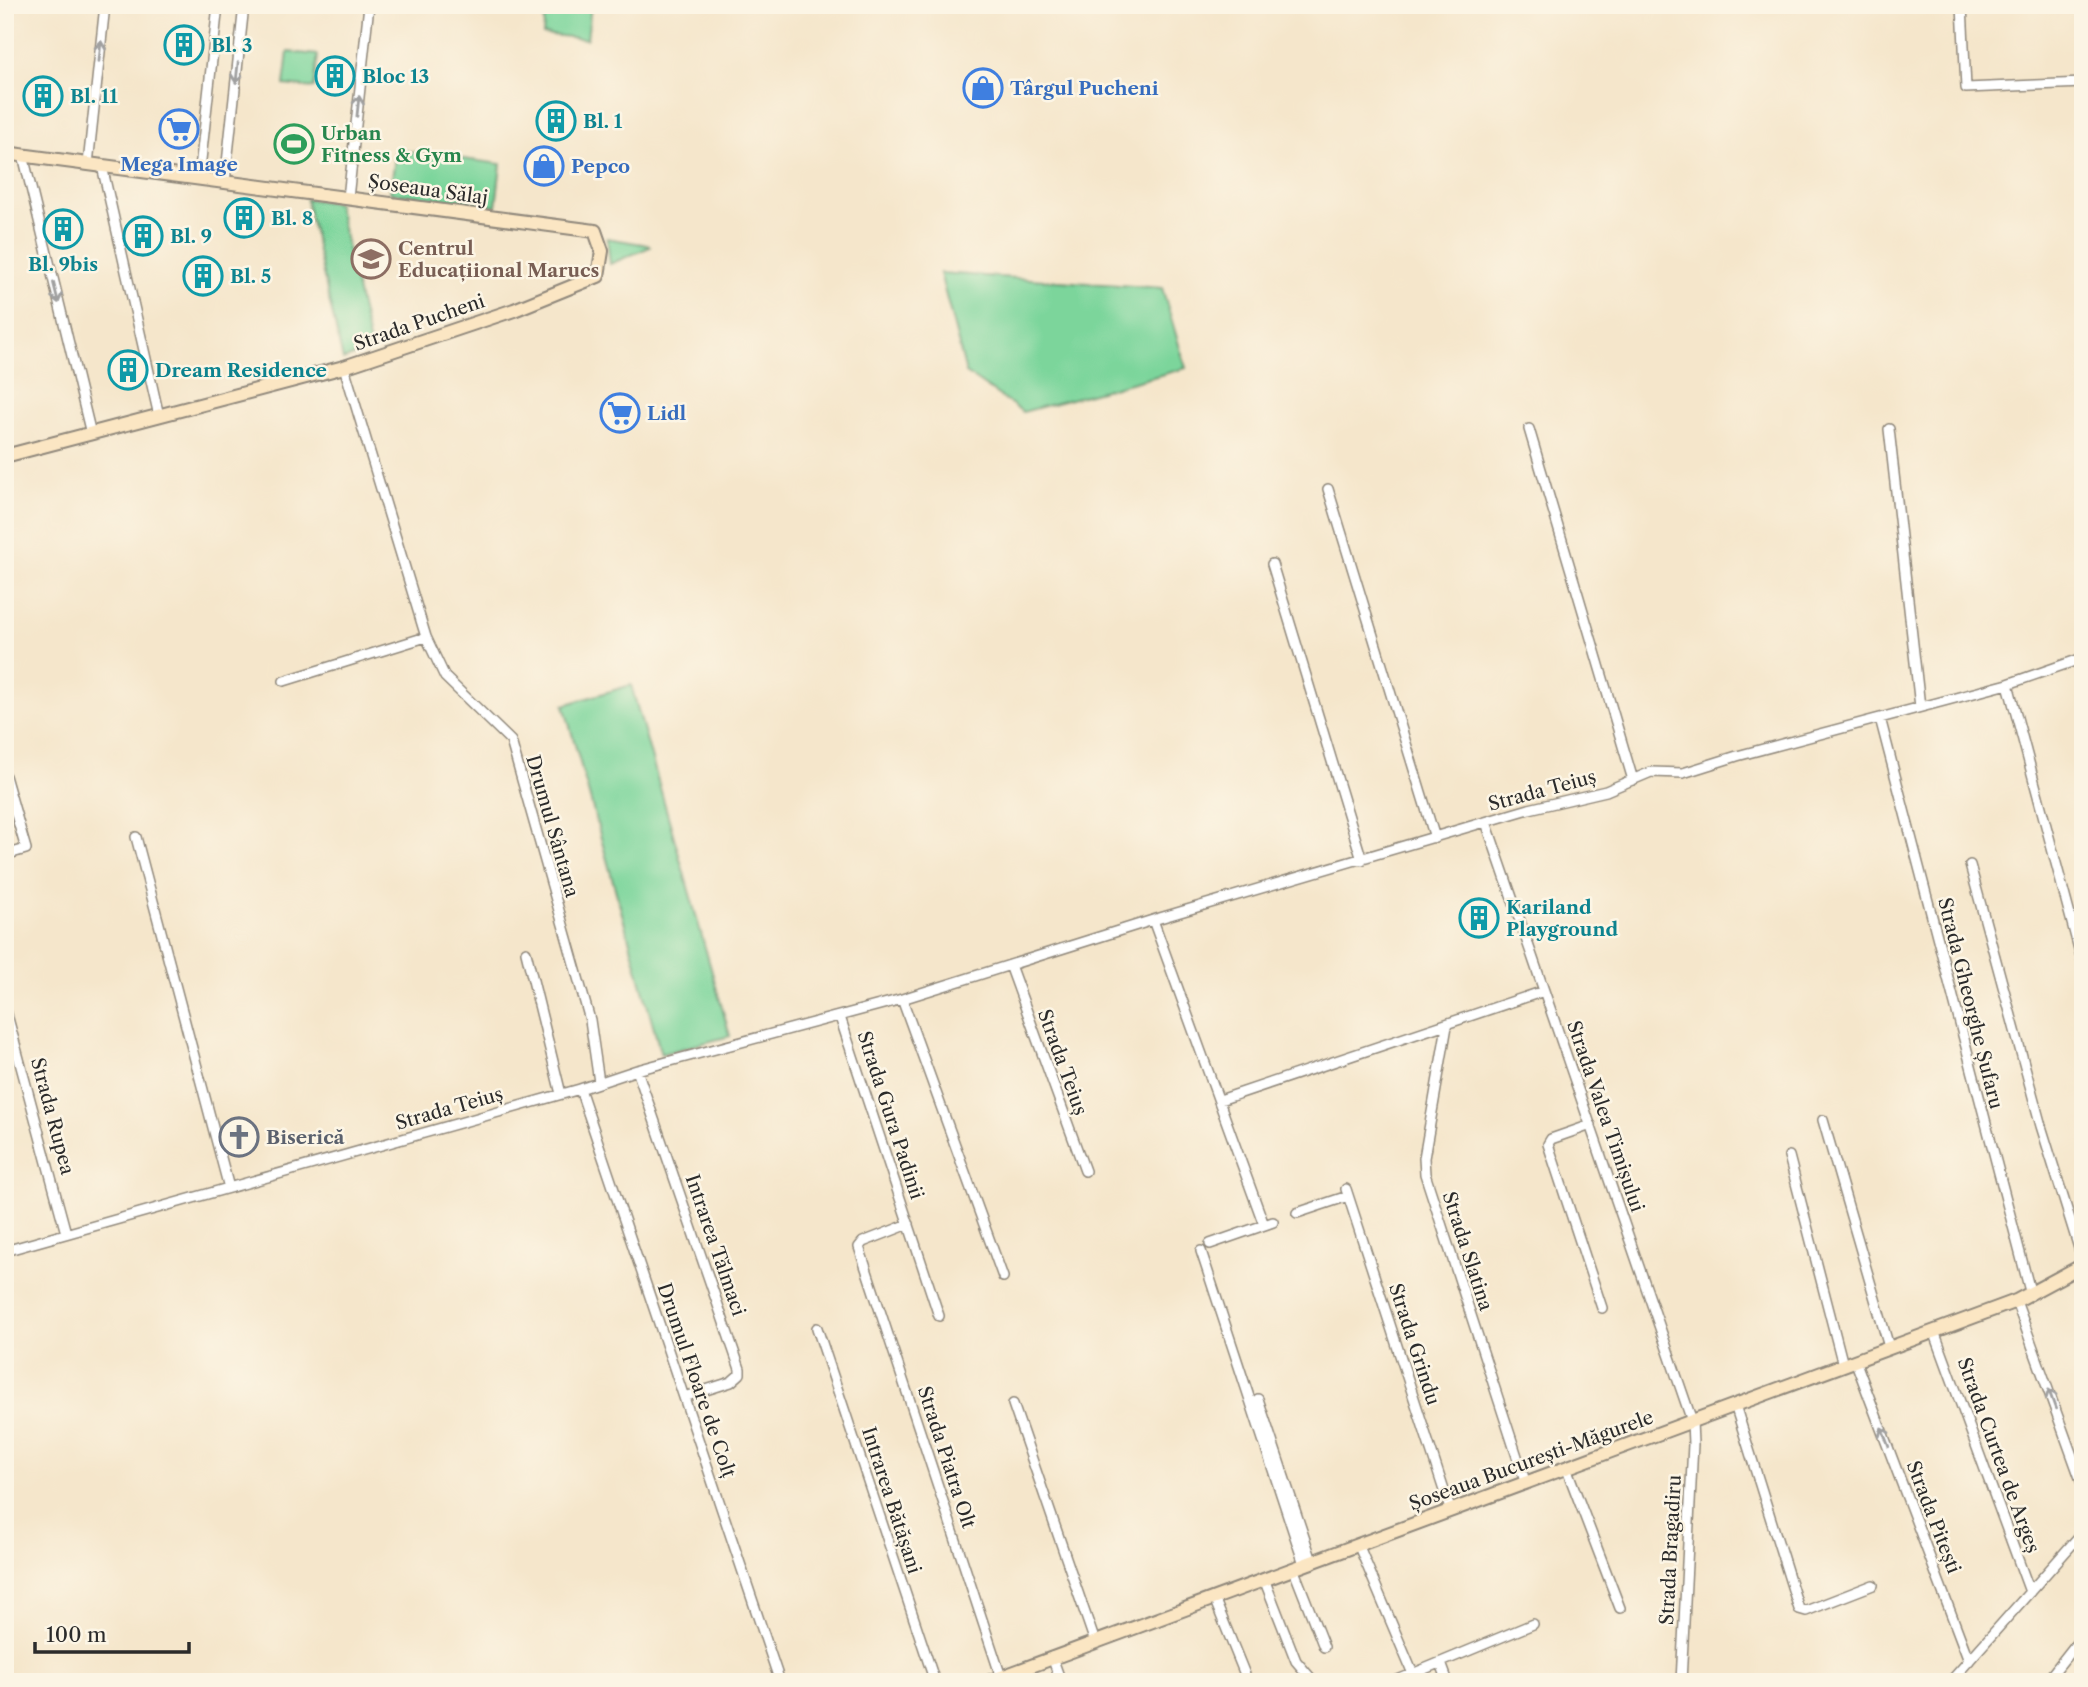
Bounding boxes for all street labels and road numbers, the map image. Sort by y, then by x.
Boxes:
street label: Șoseaua Sălaj [366,170,489,209]
street label: Strada Pucheni [351,289,488,356]
street label: Drumul Sântana [521,752,584,900]
street label: Strada Teiuș [1486,765,1599,816]
street label: Strada Gheorghe Șufaru [1933,895,2008,1112]
street label: Strada Teiuș [1033,1006,1092,1118]
street label: Strada Valea Timișului [1562,1018,1649,1215]
street label: Strada Gura Padinii [852,1028,929,1202]
street label: Strada Rupea [26,1055,79,1177]
street label: Strada Teiuș [393,1082,506,1135]
street label: Intrarea Tălmaci [681,1171,751,1319]
street label: Strada Slatina [1437,1189,1498,1314]
street label: Drumul Floare de Colț [652,1280,741,1481]
street label: Strada Grindu [1384,1280,1445,1408]
street label: Strada Curtea de Argeș [1952,1354,2045,1556]
street label: Strada Piatra Olt [913,1383,980,1531]
street label: Șoseaua București-Măgurele [1406,1406,1656,1515]
street label: Intrarea Bătășani [857,1424,926,1577]
street label: Strada Pitești [1902,1458,1966,1577]
street label: Strada Bragadiru [1655,1474,1686,1626]

